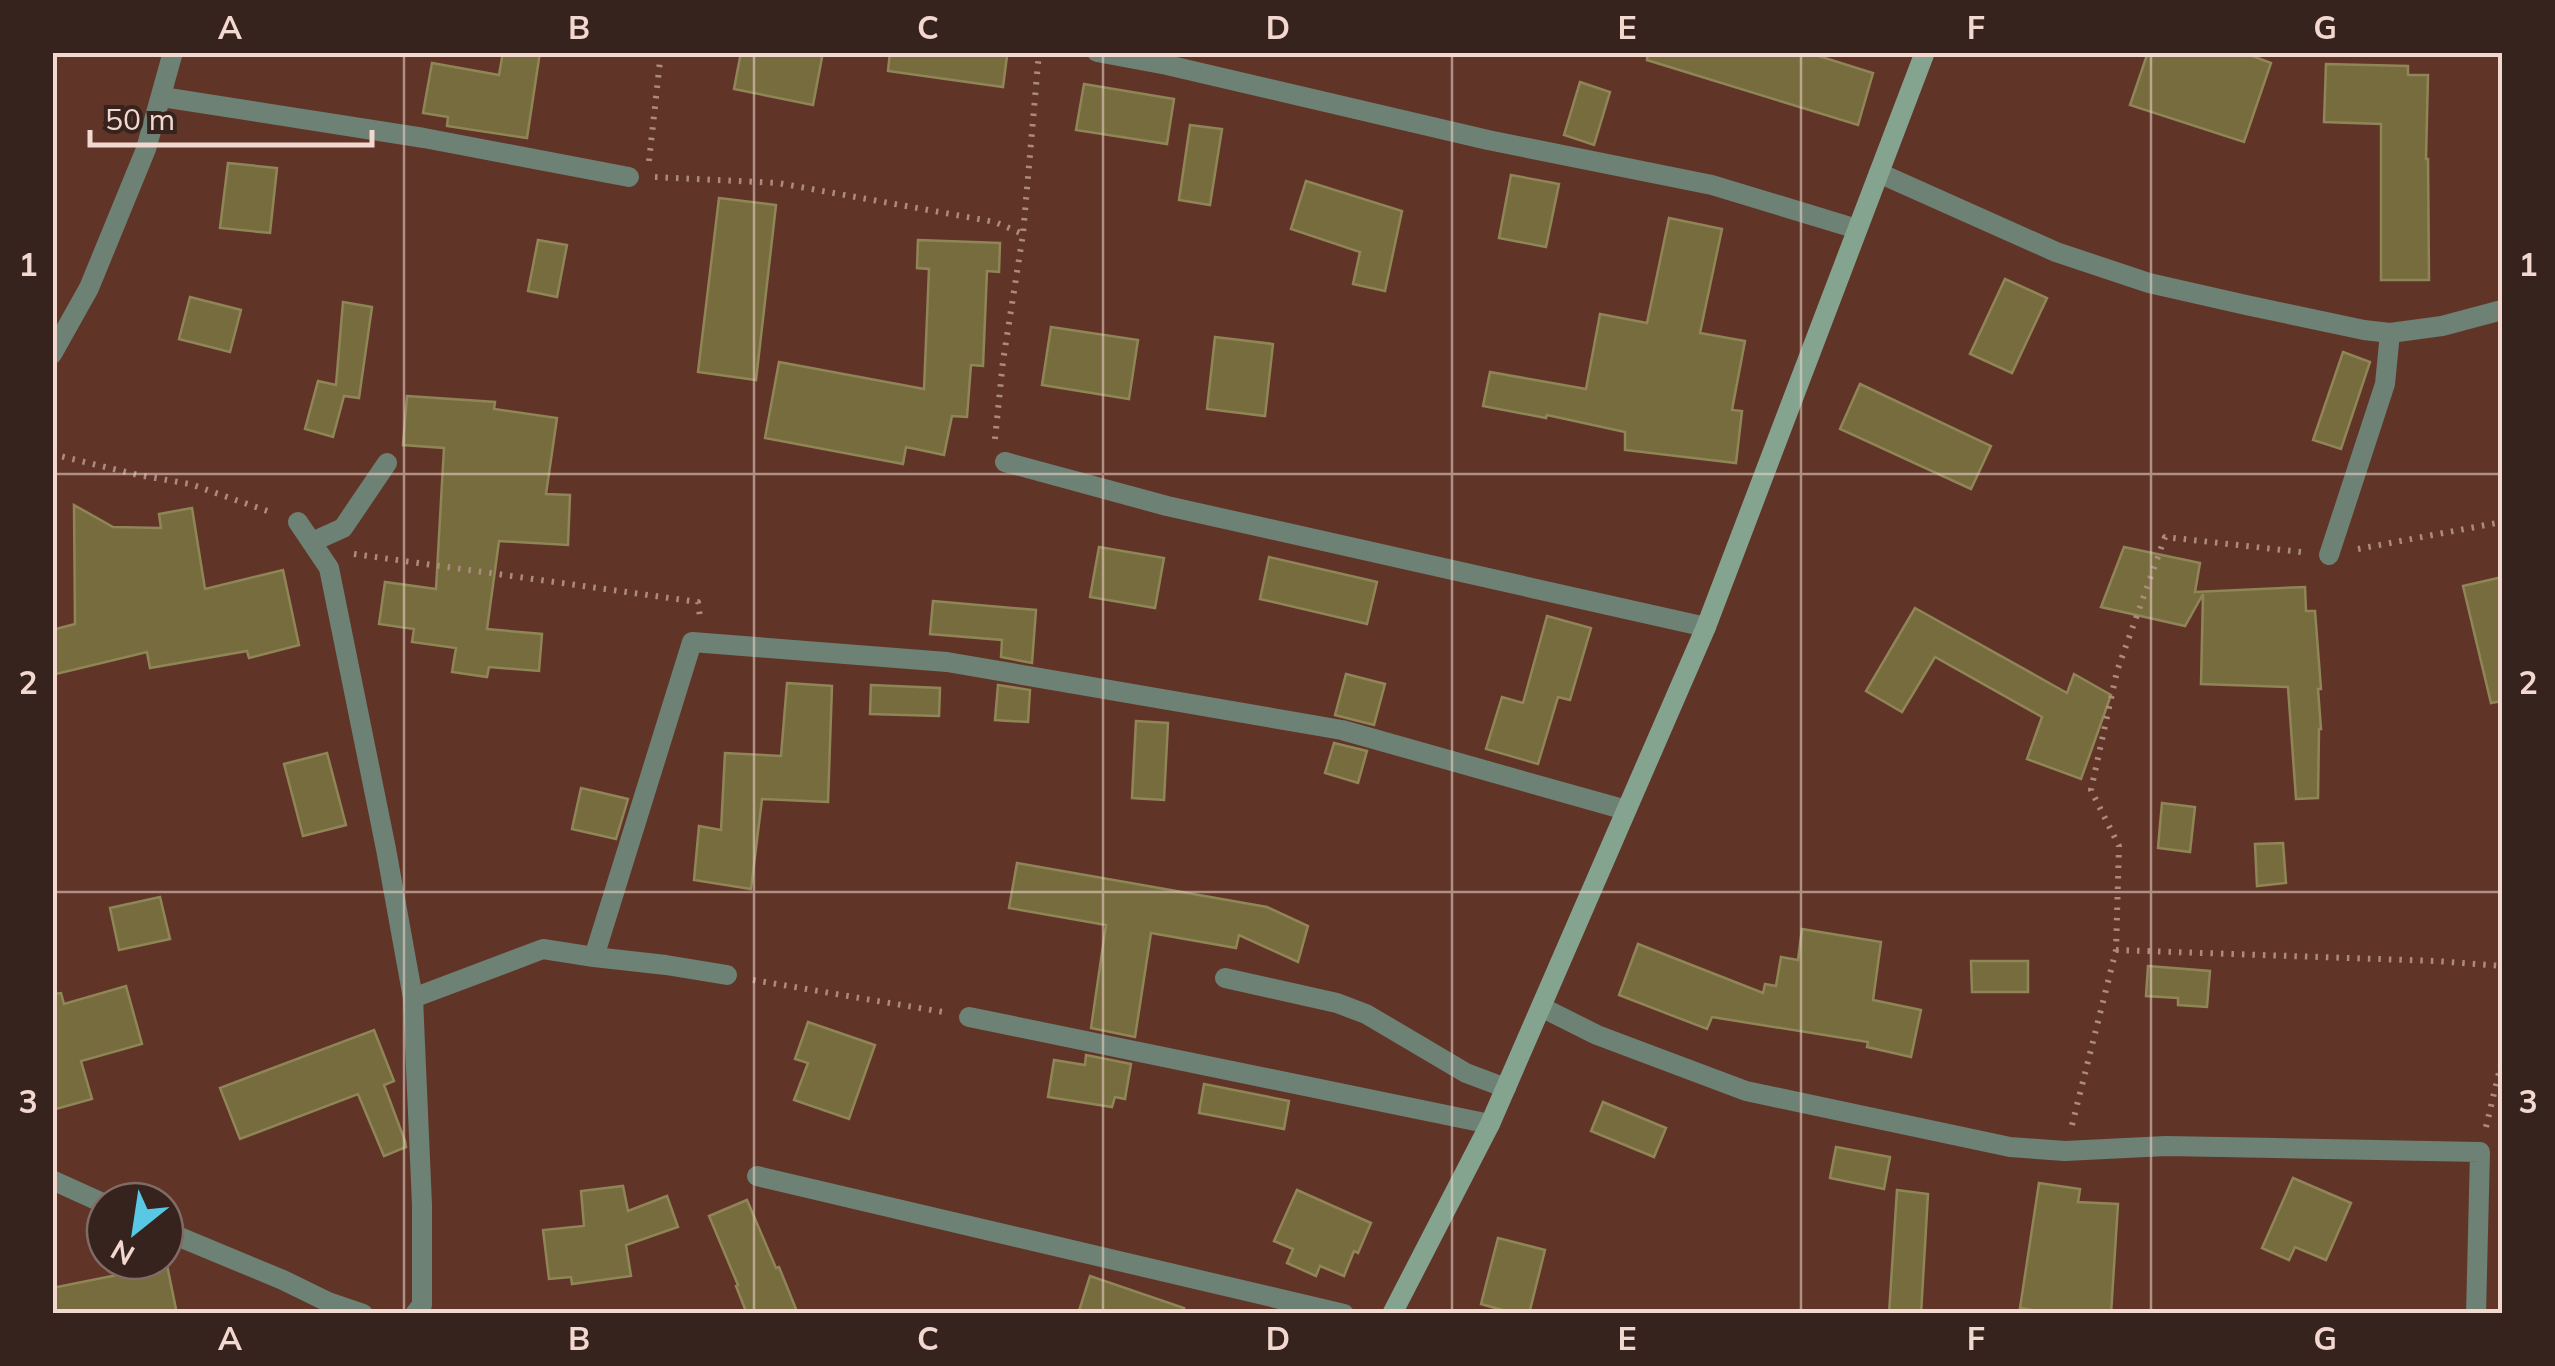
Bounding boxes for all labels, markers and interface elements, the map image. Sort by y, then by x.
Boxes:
text: A [218,7,242,47]
text: B [568,7,590,47]
text: C [917,7,939,47]
text: D [1266,7,1290,47]
text: E [1617,7,1637,47]
text: F [1967,7,1985,47]
text: G [2313,7,2337,47]
scale bar [90,85,372,147]
text: 50 m [105,100,175,138]
text: 1 [18,244,38,284]
text: 1 [2518,244,2538,284]
text: 2 [18,662,38,702]
text: 2 [2518,662,2538,702]
text: 3 [18,1081,38,1121]
text: 3 [2518,1081,2538,1121]
north arrow [85,1181,185,1281]
text: N [104,1233,140,1274]
text: A [218,1318,242,1358]
text: B [568,1318,590,1358]
text: C [917,1318,939,1358]
text: D [1266,1318,1290,1358]
text: E [1617,1318,1637,1358]
text: F [1967,1318,1985,1358]
text: G [2313,1318,2337,1358]

